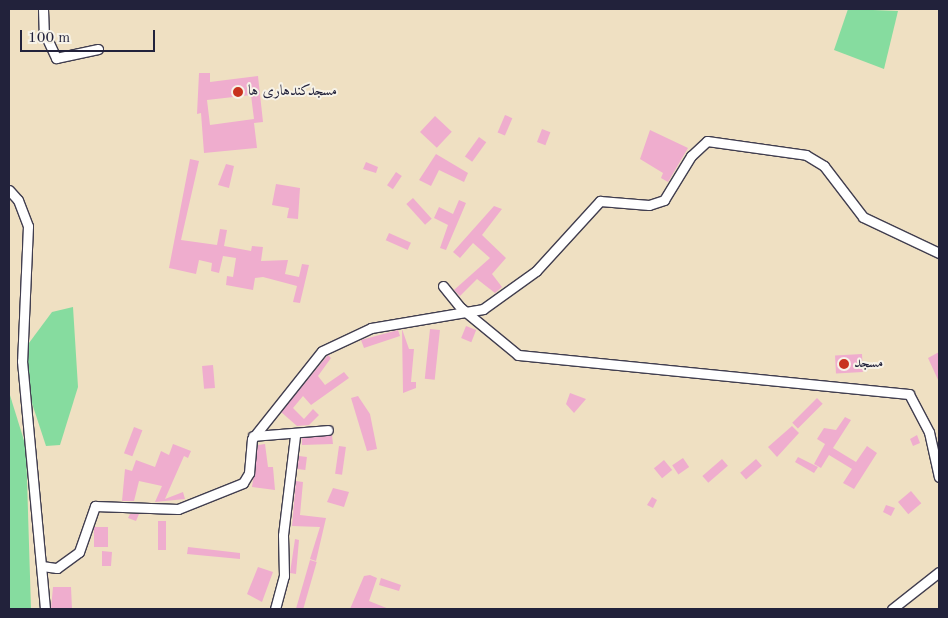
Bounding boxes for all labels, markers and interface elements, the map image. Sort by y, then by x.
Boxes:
scale bar [22,20,158,52]
text: 100 m [28,31,70,46]
place label: مسجدکندهاری ها [248,83,337,101]
marker: مسجدکندهاری ها [232,86,244,98]
place label: مسجد [854,355,883,373]
marker: مسجد [838,358,850,370]

